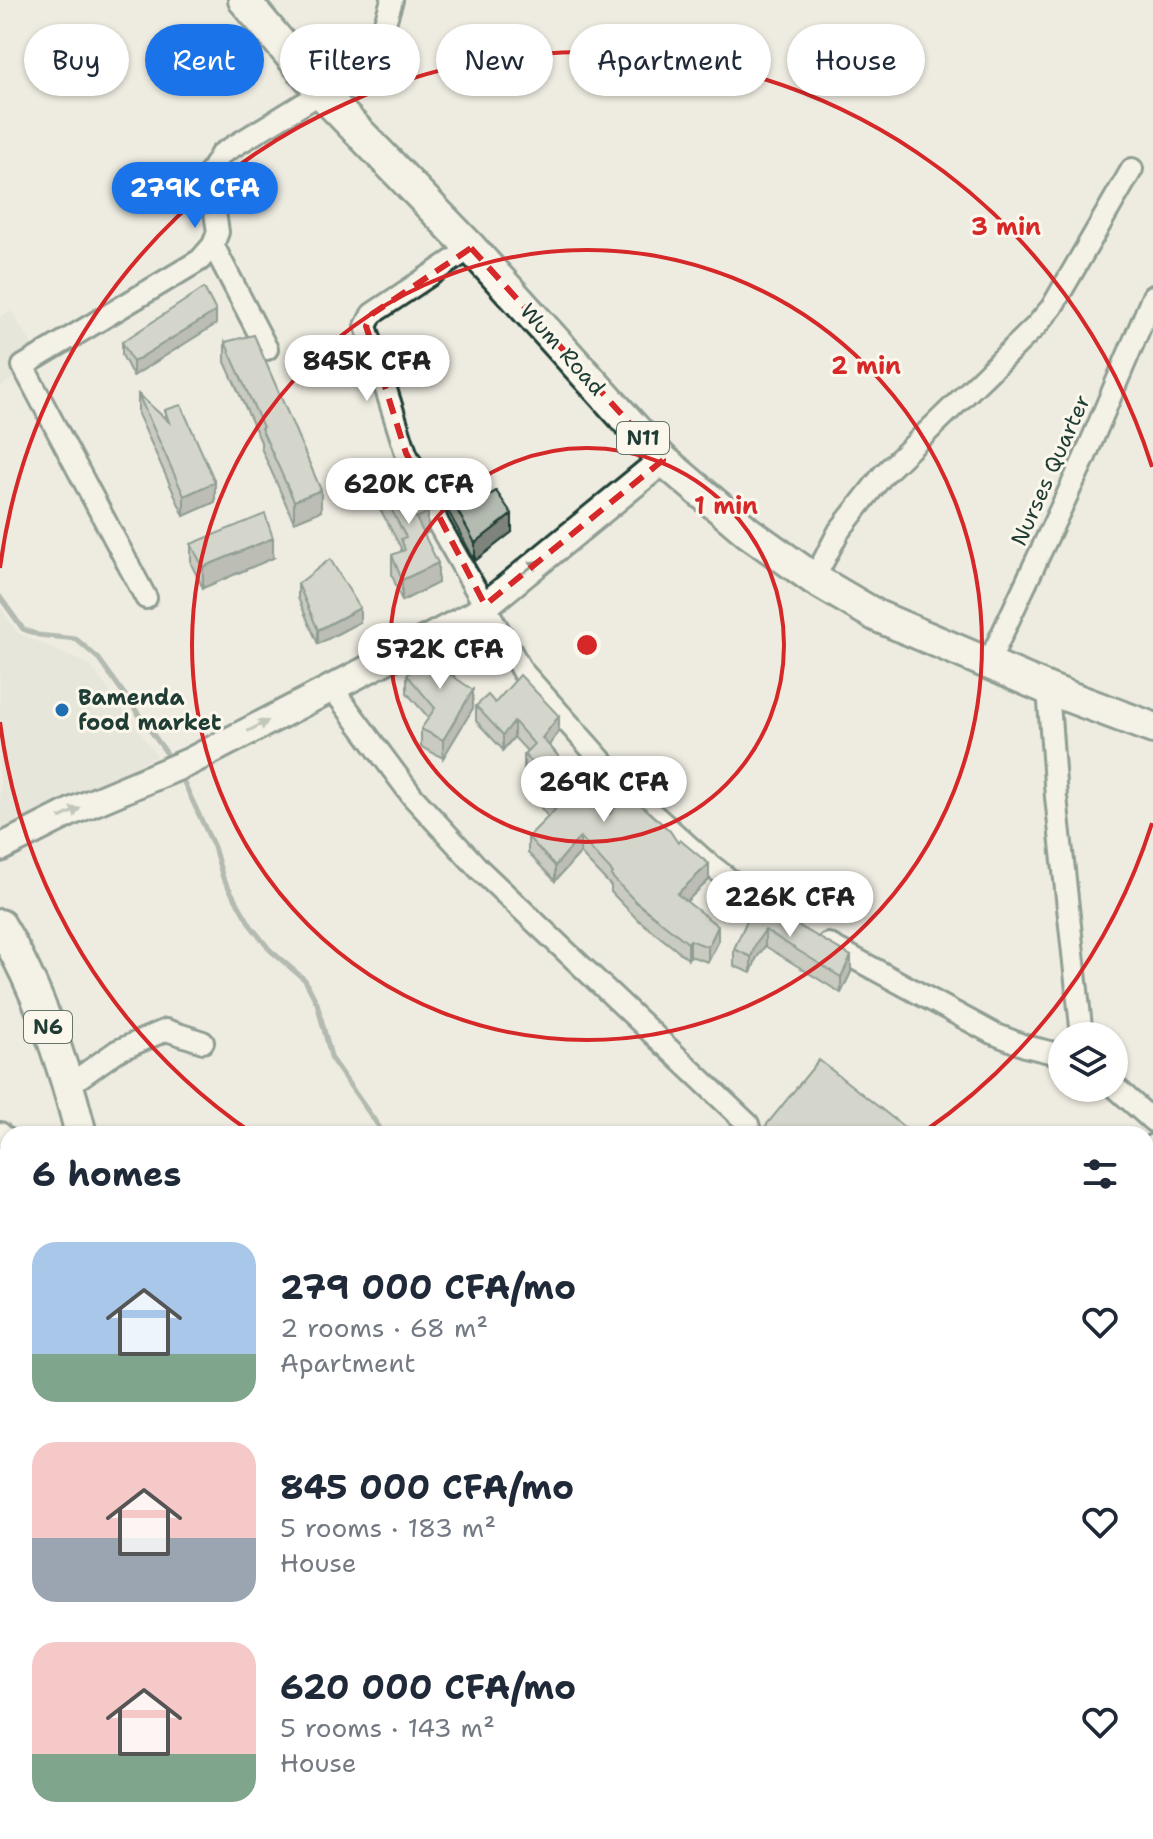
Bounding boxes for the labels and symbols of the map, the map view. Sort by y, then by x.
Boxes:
pin: 279K CFA [112,162,278,230]
text: 3 min [971,211,1041,243]
street label: Wum Road [513,297,612,402]
pin: 845K CFA [284,335,450,403]
text: 2 min [831,350,901,382]
street label: Nurses Quarter [1004,390,1097,550]
road number: N11 [617,422,669,454]
pin: 620K CFA [326,458,492,526]
text: 1 min [694,490,758,522]
one-way arrow [520,560,540,577]
pin: 572K CFA [357,623,523,691]
centre of rings [573,631,601,659]
place label: Bamenda food market [78,683,222,737]
marker: Bamenda food market [53,701,71,719]
one-way arrow [247,720,270,733]
pin: 269K CFA [521,756,687,824]
one-way arrow [58,806,81,820]
pin: 226K CFA [707,871,873,939]
road number: N6 [24,1011,72,1043]

